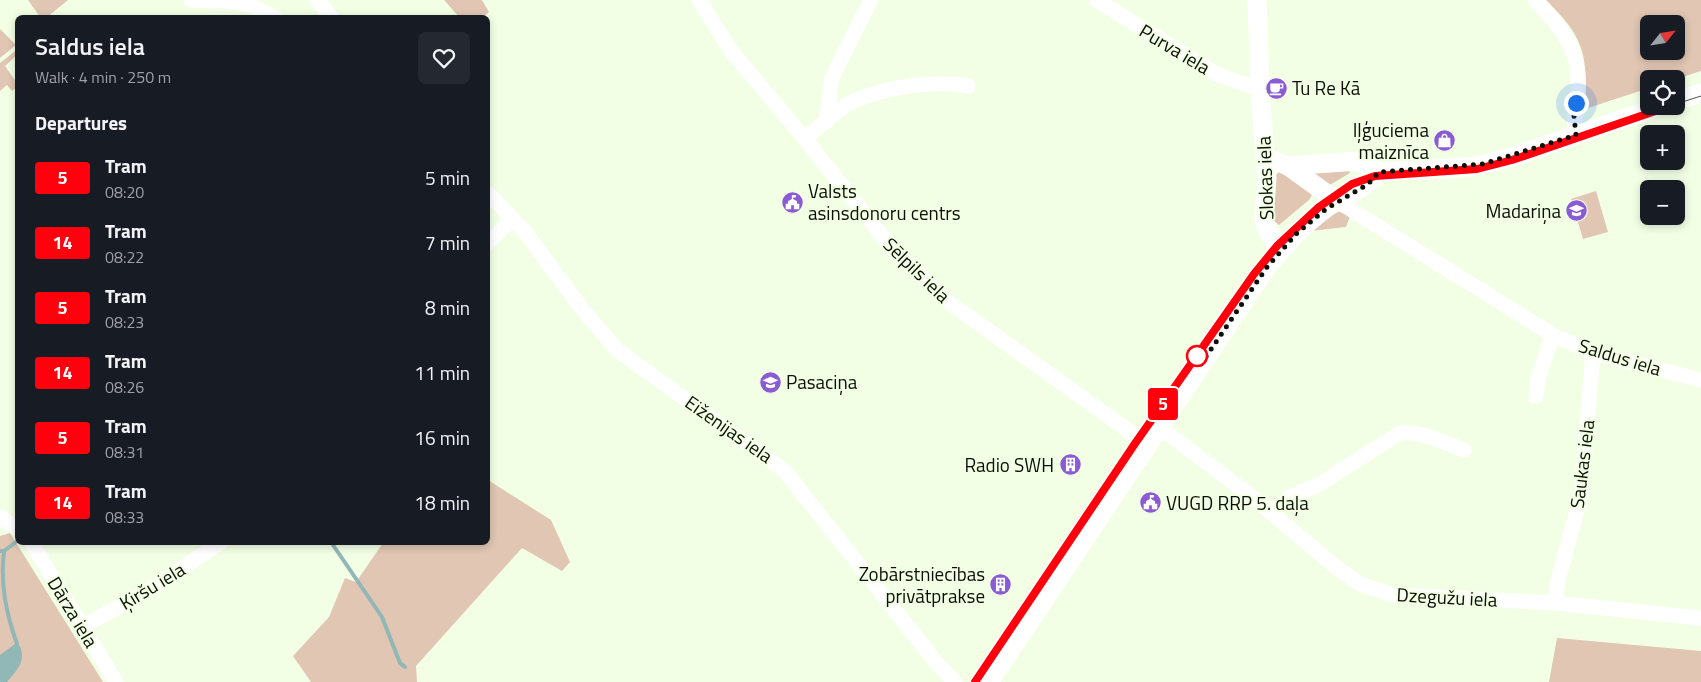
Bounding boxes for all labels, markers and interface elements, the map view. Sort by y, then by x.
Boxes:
north arrow [1640,15,1685,60]
map controls [1640,15,1685,225]
street label: Purva iela [1134,16,1217,81]
text: Saldus iela [35,28,145,64]
button: heart [418,32,470,84]
text: Walk · 4 min · 250 m [35,65,171,89]
button: locate [1640,70,1685,115]
place label: Tu Re Kā [1292,73,1361,102]
cafe icon: Tu Re Kā [1264,76,1288,100]
your location [1564,91,1589,116]
text: Departures [35,108,127,137]
place label: Iļģuciema maiznīca [1353,115,1429,166]
button: + [1640,125,1685,170]
shop icon: Iļģuciema maiznīca [1433,129,1457,153]
street label: Slokas iela [1249,135,1280,220]
text: Tram [105,151,147,180]
text: 5 min [425,163,470,192]
text: 5 [57,164,68,191]
place label: Valsts asinsdonoru centrs [808,176,961,227]
text: 08:20 [105,180,144,204]
button: − [1640,180,1685,225]
public building icon: Valsts asinsdonoru centrs [780,190,804,214]
place label: Madariņa [1485,196,1561,225]
school or university icon: Madariņa [1565,199,1589,223]
text: Tram [105,216,147,245]
text: 7 min [425,228,470,257]
text: 14 [52,229,73,256]
street label: Sēlpils iela [877,230,958,309]
text: 08:22 [105,245,144,269]
text: Tram [105,281,147,310]
text: 8 min [425,293,470,322]
text: 5 [57,294,68,321]
text: 08:23 [105,310,144,334]
street label: Saldus iela [1575,330,1665,383]
unlabelled marker [1186,345,1208,367]
text: Tram [105,346,147,375]
text: 11 min [414,358,470,387]
text: 14 [52,359,73,386]
place label: Pasaciņa [786,367,858,396]
school or university icon: Pasaciņa [758,370,782,394]
text: 08:26 [105,375,144,399]
street label: Eiženijas iela [679,388,780,470]
line badge: 5 [1147,388,1179,420]
text: 5 [1158,390,1168,417]
text: Tram [105,411,147,440]
street label: Saukas iela [1562,417,1601,510]
text: 16 min [414,423,470,452]
text: 5 [57,424,68,451]
text: 08:31 [105,440,144,464]
place label: Radio SWH [964,450,1054,479]
building icon: Radio SWH [1058,453,1082,477]
text: Tram [105,476,147,505]
text: 18 min [414,488,470,517]
place label: VUGD RRP 5. daļa [1166,488,1309,517]
text: 14 [52,489,73,516]
public building icon: VUGD RRP 5. daļa [1138,491,1162,515]
text: 08:33 [105,505,144,529]
street label: Ķiršu iela [113,554,191,617]
place label: Zobārstniecības privātprakse [859,559,985,610]
street label: Dārza iela [41,571,106,653]
building icon: Zobārstniecības privātprakse [989,573,1013,597]
street label: Dzegužu iela [1396,579,1499,614]

